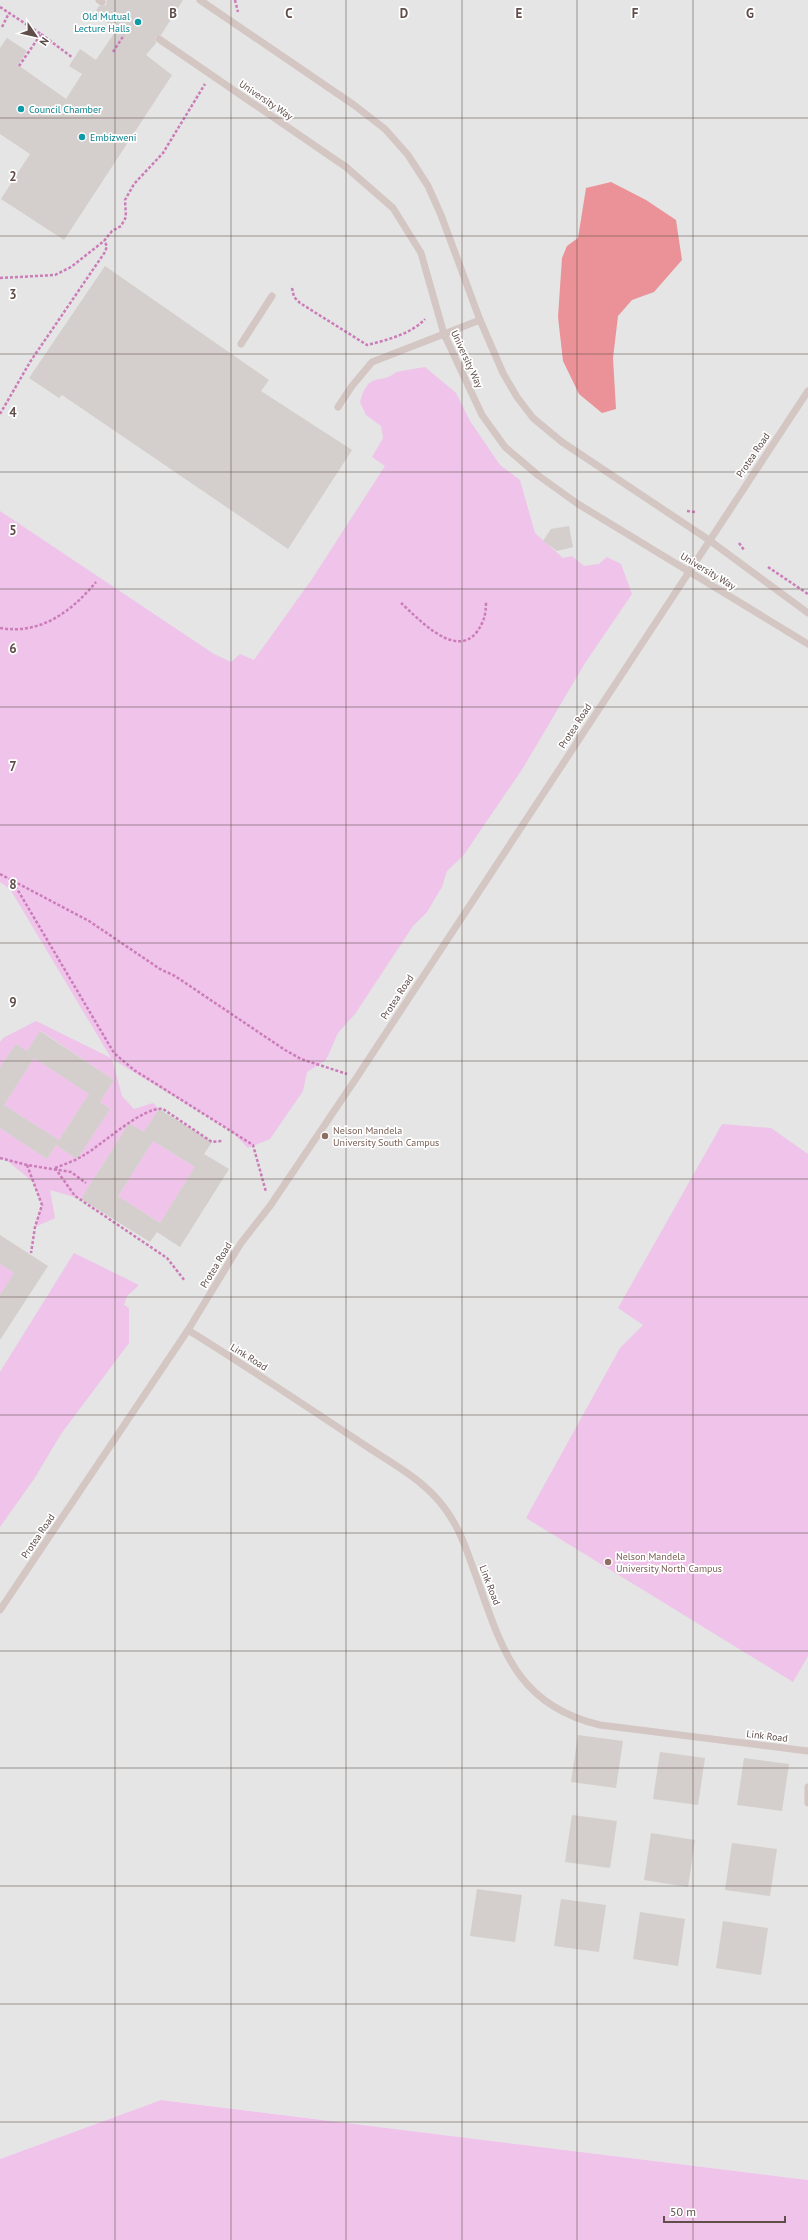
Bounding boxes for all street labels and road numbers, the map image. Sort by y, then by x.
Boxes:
street label: University Way [236,77,296,123]
street label: University Way [448,328,486,390]
street label: Protea Road [733,430,773,480]
street label: University Way [678,549,738,593]
street label: Protea Road [556,701,594,751]
street label: Protea Road [378,972,416,1022]
street label: Protea Road [197,1240,235,1290]
street label: Link Road [228,1340,270,1374]
street label: Protea Road [18,1511,58,1561]
street label: Link Road [476,1563,504,1607]
street label: Link Road [746,1727,788,1745]

